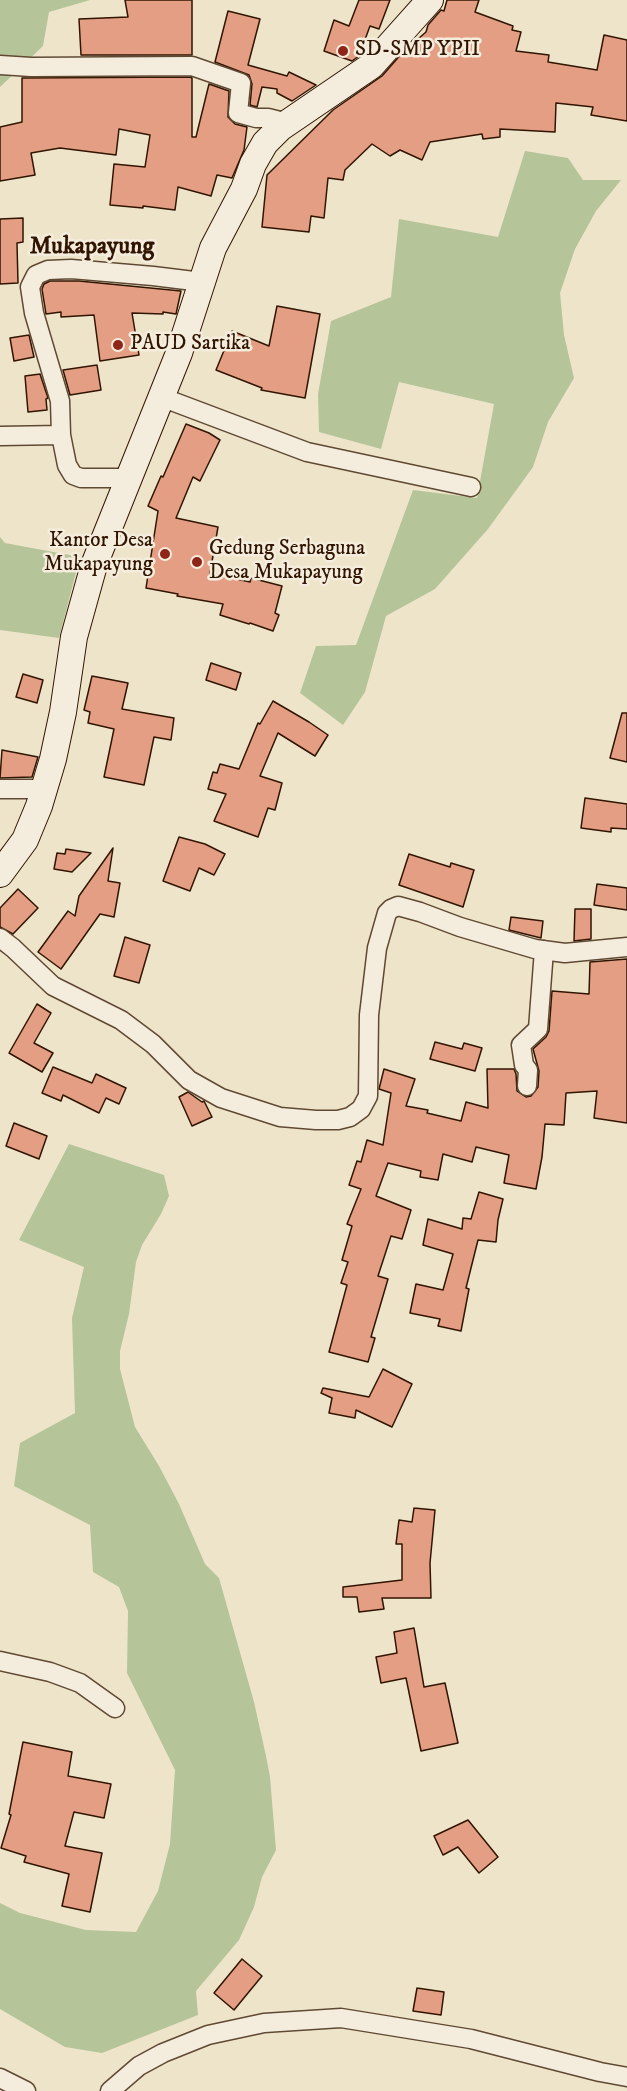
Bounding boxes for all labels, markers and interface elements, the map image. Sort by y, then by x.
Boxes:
place label: SD-SMP YPII [355,38,480,64]
marker: SD-SMP YPII [336,44,350,58]
district label: Mukapayung [30,234,154,262]
place label: PAUD Sartika [130,332,250,358]
marker: PAUD Sartika [111,338,125,352]
place label: Kantor Desa Mukapayung [44,529,153,579]
place label: Gedung Serbaguna Desa Mukapayung [209,537,365,587]
marker: Kantor Desa Mukapayung [158,547,172,561]
marker: Gedung Serbaguna Desa Mukapayung [190,555,204,569]

